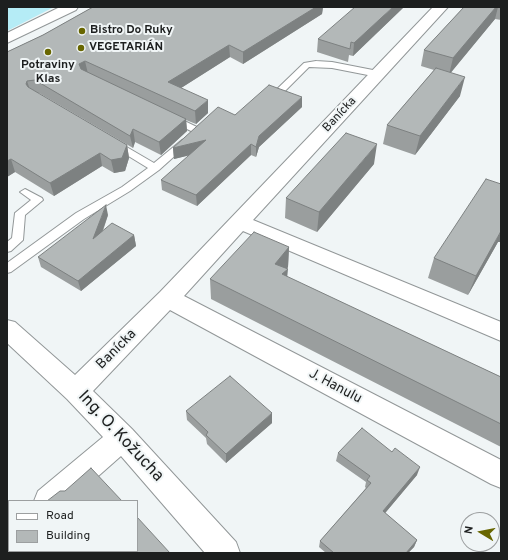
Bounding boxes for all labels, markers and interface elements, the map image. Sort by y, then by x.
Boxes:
place label: Bistro Do Ruky [90,24,173,38]
marker: Bistro Do Ruky [77,26,87,36]
place label: VEGETARIÁN [89,41,163,55]
marker: VEGETARIÁN [76,43,86,53]
marker: Potraviny Klas [43,47,53,57]
place label: Potraviny Klas [21,59,75,87]
street label: Banícka [320,94,360,136]
street label: Banícka [93,326,141,374]
street label: J. Hanulu [306,366,364,408]
street label: Ing. O. Kožucha [73,387,167,487]
legend [8,500,138,552]
text: Road [46,508,74,524]
north arrow [460,512,500,552]
text: N [462,525,477,535]
text: Building [46,528,90,544]

